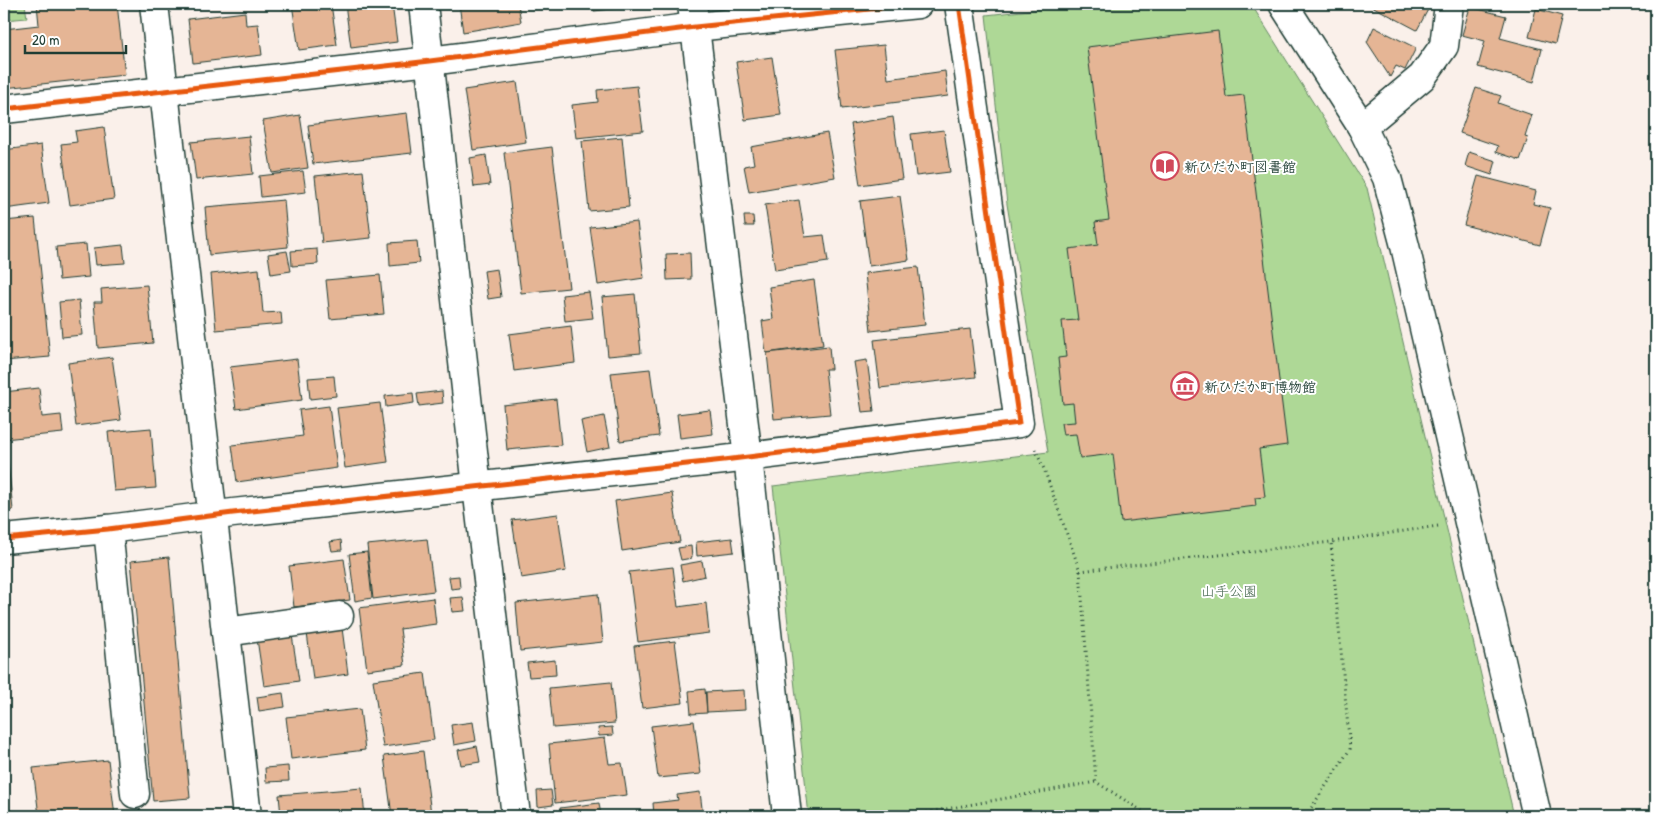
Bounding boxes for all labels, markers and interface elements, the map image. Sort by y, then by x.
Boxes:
scale bar [25,22,126,54]
text: 20 m [32,29,59,50]
library icon: 新ひだか町図書館 [1150,151,1180,181]
place label: 新ひだか町図書館 [1184,157,1296,176]
museum icon: 新ひだか町博物館 [1170,371,1200,401]
place label: 新ひだか町博物館 [1204,377,1316,396]
park label: 山手公園 [1201,581,1257,600]

